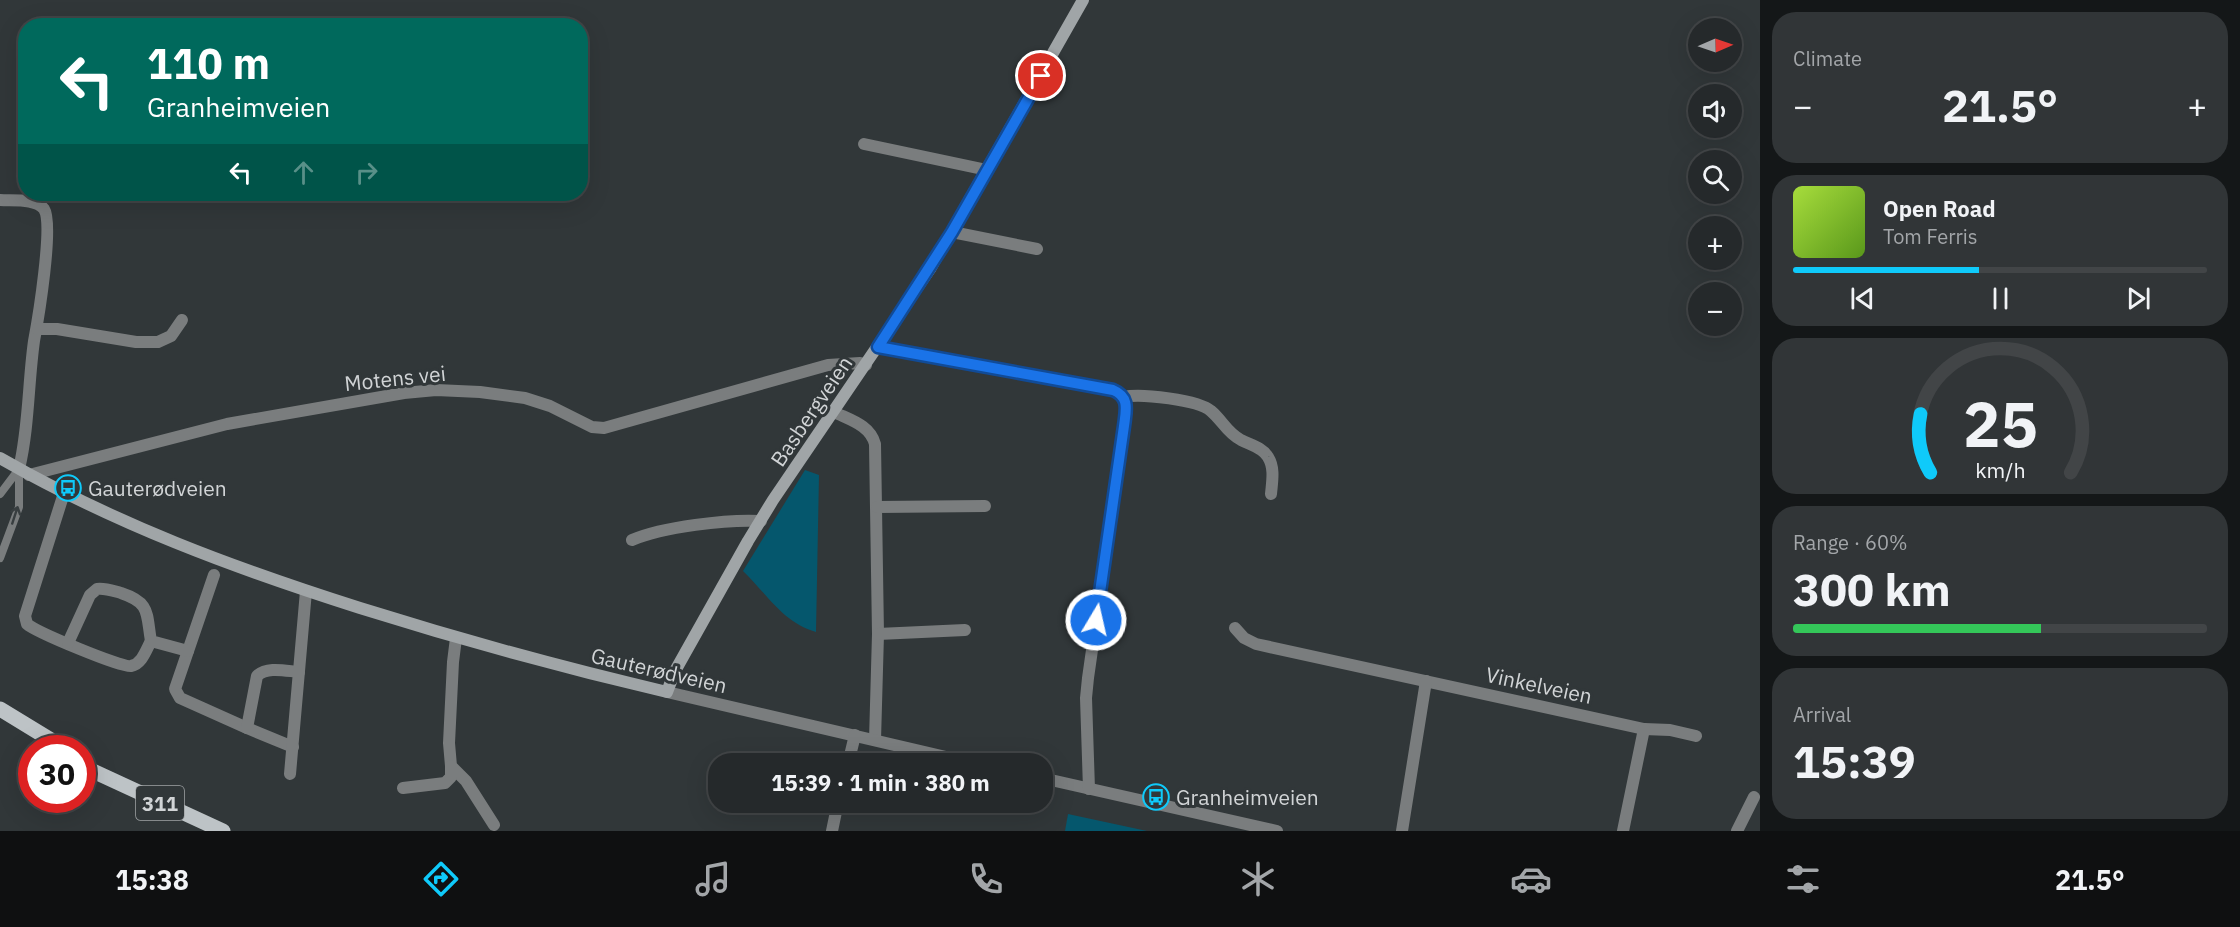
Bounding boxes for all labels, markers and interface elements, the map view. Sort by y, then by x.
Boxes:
north arrow [1688,18,1742,72]
map controls [1688,18,1742,336]
text: 110 m [147,36,270,91]
icon: left [48,42,126,120]
text: Climate [1793,45,1862,72]
pin [1015,50,1066,101]
icon: arrive [1024,59,1057,92]
text: 21.5° [1942,76,2058,134]
button: sound [1688,84,1742,138]
text: − [1793,84,1813,127]
text: + [2187,84,2207,127]
text: Granheimveien [147,89,330,124]
button: search [1688,150,1742,204]
icon: left [224,156,257,189]
icon: ahead [287,156,320,189]
icon: right [350,156,383,189]
text: Open Road [1883,194,1996,223]
button: + [1688,216,1742,270]
text: Tom Ferris [1883,223,1978,250]
button: − [1688,282,1742,336]
icon: previous [1846,282,1879,315]
icon: pause [1984,282,2017,315]
icon: next [2122,282,2155,315]
street label: Basbergveien [764,350,858,472]
street label: Motens vei [343,359,447,397]
text: 25 [1963,383,2037,464]
text: km/h [1975,456,2025,484]
bus stop icon: Gauterødveien [53,473,83,503]
place label: Gauterødveien [88,474,227,502]
one-way arrow [11,506,22,525]
text: Range · 60% [1793,529,1908,556]
text: 300 km [1793,560,1951,618]
position arrow [1064,588,1128,652]
street label: Gauterødveien [588,641,730,699]
street label: Vinkelveien [1483,660,1595,710]
text: Arrival [1793,701,1851,728]
text: 15:39 [1793,732,1916,790]
speed limit sign: 30 [18,735,96,813]
text: 15:39 · 1 min · 380 m [771,768,990,797]
bus stop icon: Granheimveien [1141,782,1171,812]
place label: Granheimveien [1176,783,1319,811]
road number: 311 [136,786,184,820]
icon: directions [420,858,462,900]
icon: music [692,858,734,900]
icon: phone [965,858,1007,900]
icon: climate [1237,858,1279,900]
icon: car [1510,858,1552,900]
icon: filters [1782,858,1824,900]
text: 15:38 [115,862,189,897]
text: 21.5° [2055,862,2125,897]

